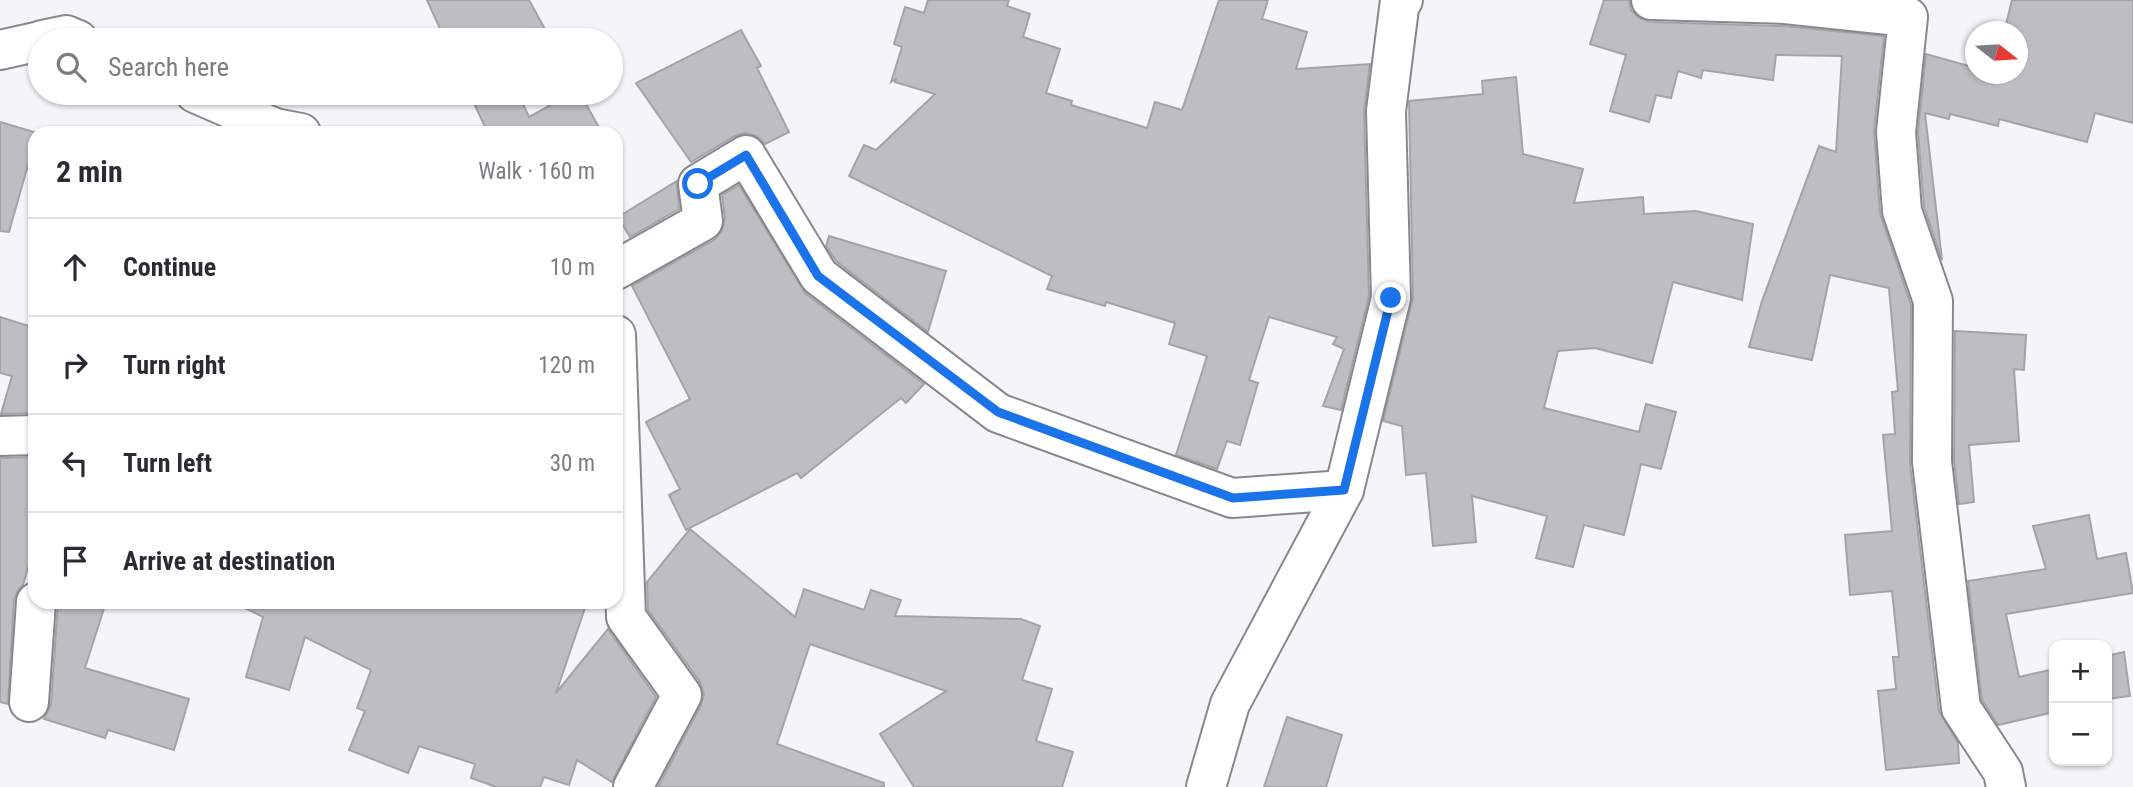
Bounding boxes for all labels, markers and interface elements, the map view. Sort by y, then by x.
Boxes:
north arrow [1965,21,2028,84]
search box [28,28,623,105]
icon: search [52,48,90,86]
text: Search here [108,52,229,82]
text: 2 min [56,154,123,189]
text: Walk · 160 m [478,158,595,185]
route start [682,168,713,199]
icon: ahead [56,248,94,286]
text: Continue [123,252,216,282]
text: 10 m [550,254,595,281]
route end [1375,282,1406,313]
icon: right [56,346,94,384]
text: Turn right [123,350,225,380]
text: 120 m [538,352,595,379]
icon: left [56,444,94,482]
text: Turn left [123,448,212,478]
text: 30 m [550,450,595,477]
icon: arrive [56,542,94,580]
text: Arrive at destination [123,546,335,576]
map controls [2049,640,2112,766]
button: + [2049,640,2112,703]
button: − [2049,703,2112,766]

